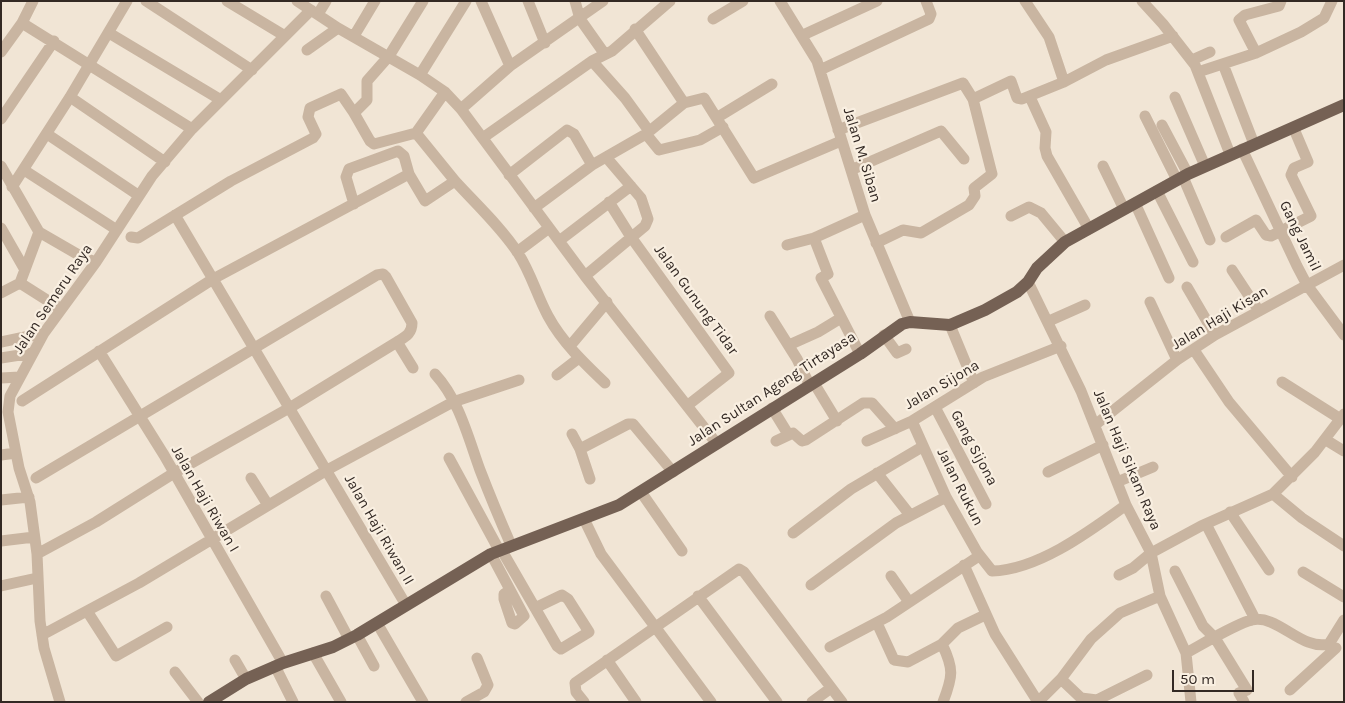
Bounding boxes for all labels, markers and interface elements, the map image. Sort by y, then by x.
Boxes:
street label: Jalan M. Siban [839,105,885,205]
street label: Gang Jamil [1275,198,1325,274]
street label: Jalan Semeru Raya [10,241,96,357]
street label: Jalan Gunung Tidar [650,241,742,359]
street label: Jalan Haji Kisan [1169,282,1271,354]
street label: Jalan Sultan Ageng Tirtayasa [685,328,859,450]
street label: Jalan Sijona [902,356,982,414]
street label: Jalan Haji Sikam Raya [1089,387,1165,533]
street label: Gang Sijona [947,407,1001,489]
street label: Jalan Haji Riwan I [167,443,243,555]
street label: Jalan Rukun [933,445,987,529]
street label: Jalan Haji Riwan II [340,472,418,588]
scale bar [1175,660,1258,692]
text: 50 m [1180,670,1215,688]

